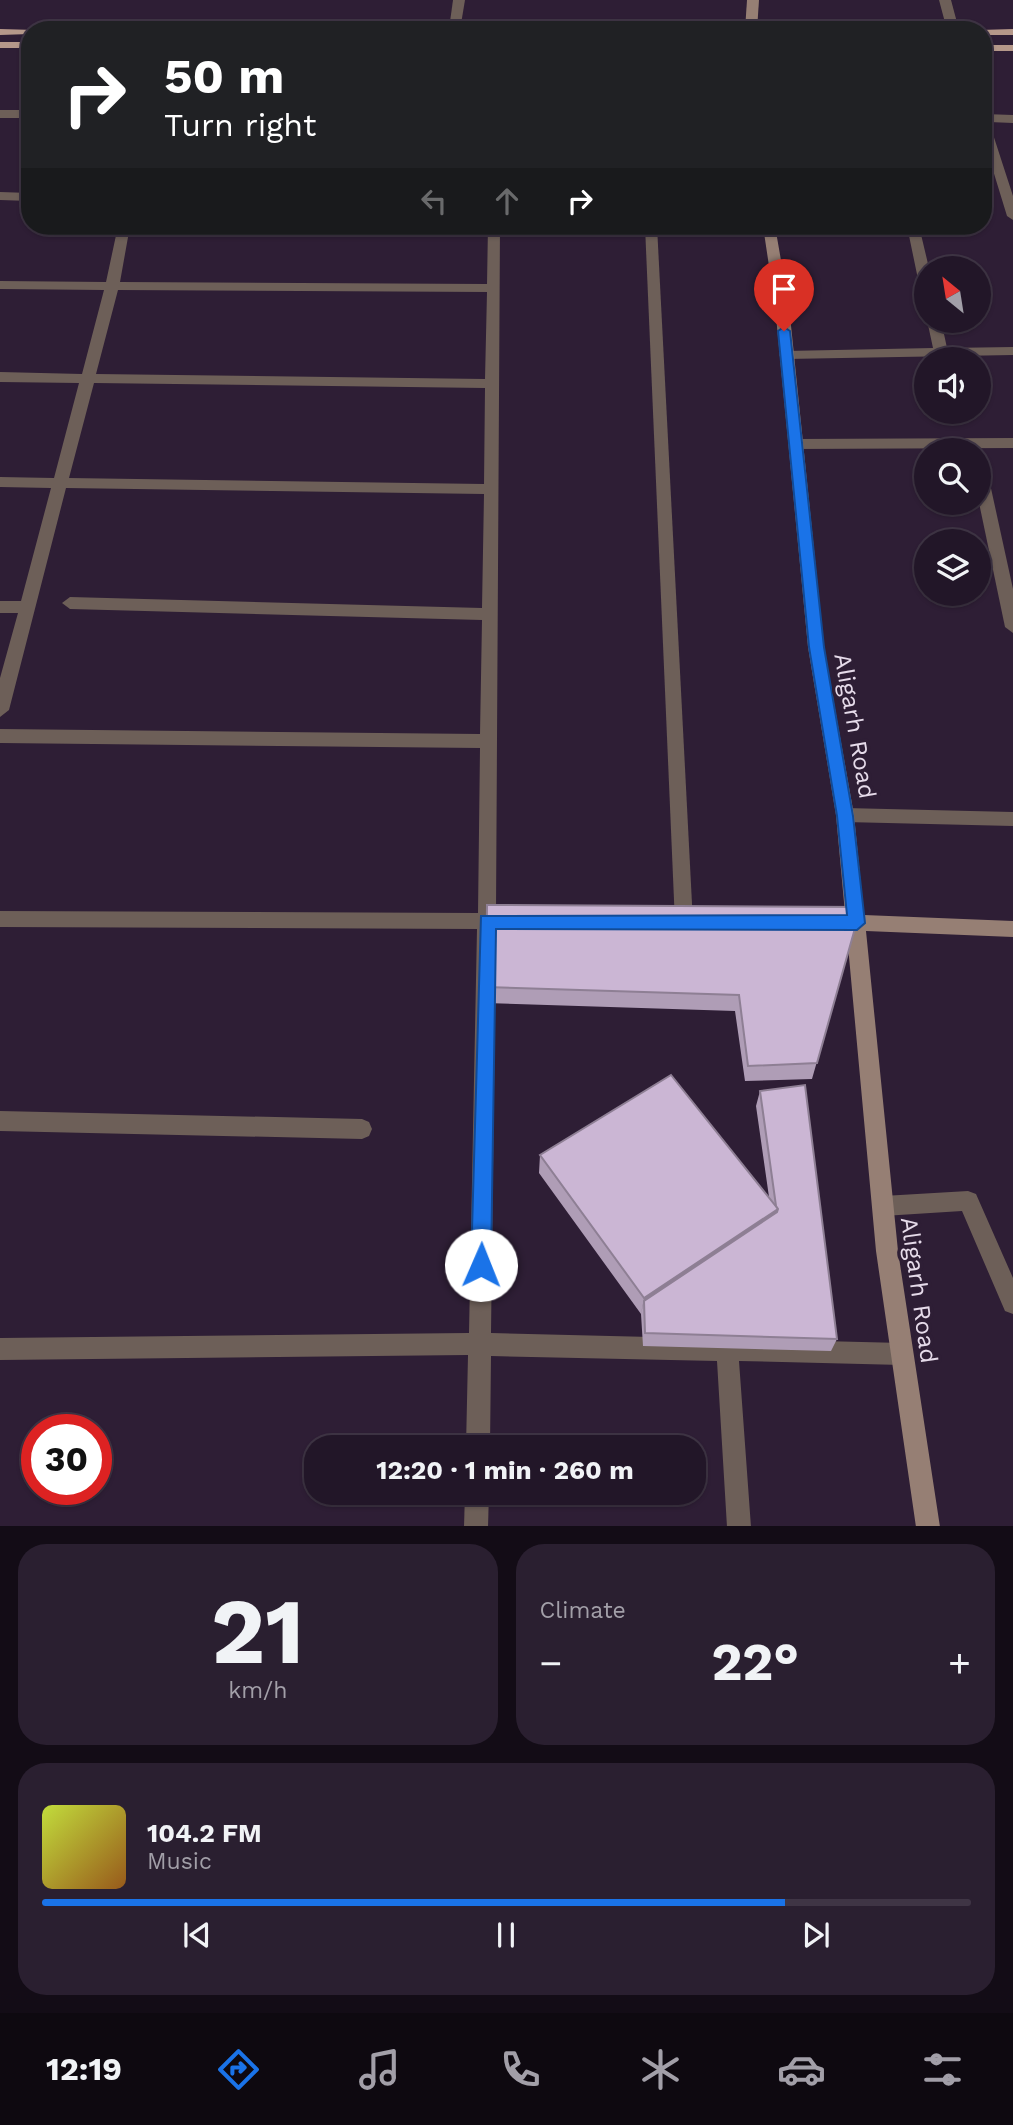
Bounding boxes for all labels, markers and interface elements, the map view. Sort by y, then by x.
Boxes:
text: 50 m [164,47,284,105]
icon: right [49,49,140,140]
text: Turn right [164,106,316,144]
icon: left [415,182,453,220]
icon: ahead [488,182,526,220]
icon: right [561,182,599,220]
north arrow [914,256,990,332]
map controls [914,256,991,606]
pin [754,259,814,331]
icon: arrive [765,270,803,308]
button: sound [914,347,991,424]
button: search [914,438,991,515]
button: layers [914,529,991,606]
street label: Aligarh Road [828,651,882,801]
street label: Aligarh Road [895,1215,943,1365]
position arrow [444,1228,518,1302]
speed limit sign: 30 [21,1414,112,1505]
text: 12:20 · 1 min · 260 m [376,1455,634,1485]
text: 21 [211,1578,304,1685]
text: Climate [540,1597,626,1624]
text: 22° [711,1632,799,1693]
text: − [540,1641,562,1685]
text: + [948,1641,971,1685]
text: km/h [228,1677,287,1704]
text: 104.2 FM [147,1818,262,1848]
text: Music [147,1848,212,1875]
icon: previous [178,1916,216,1954]
icon: pause [487,1916,525,1954]
icon: next [797,1916,835,1954]
icon: directions [214,2045,263,2094]
icon: music [355,2045,404,2094]
icon: phone [496,2045,545,2094]
icon: climate [636,2045,685,2094]
icon: car [777,2045,826,2094]
icon: filters [918,2045,967,2094]
text: 12:19 [46,2050,122,2088]

